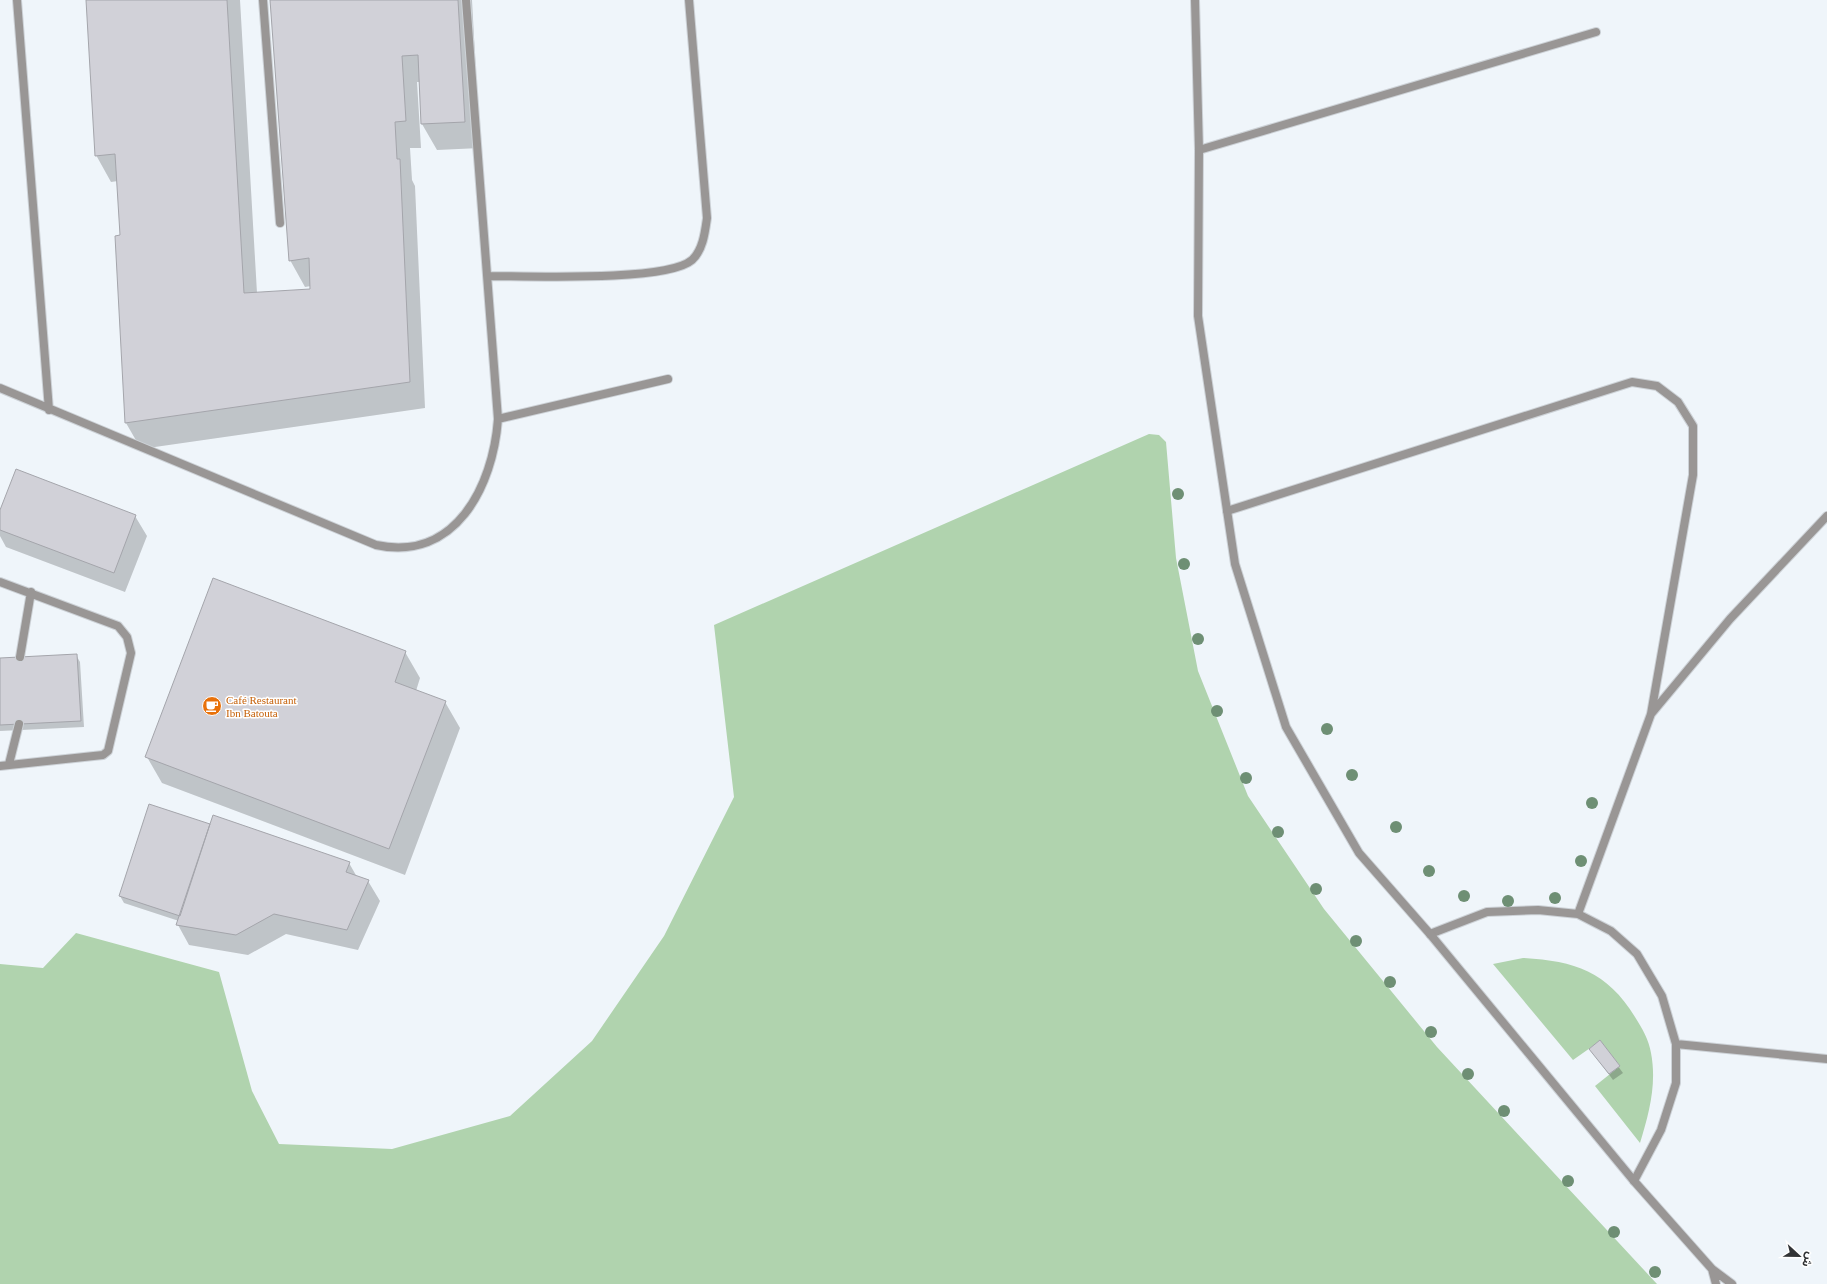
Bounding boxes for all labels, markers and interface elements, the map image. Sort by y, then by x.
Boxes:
place label: Café Restaurant Ibn Batouta [226,694,297,719]
cafe icon: Café Restaurant Ibn Batouta [201,695,223,717]
north arrow [1779,1236,1819,1276]
text: ش [1799,1250,1817,1269]

